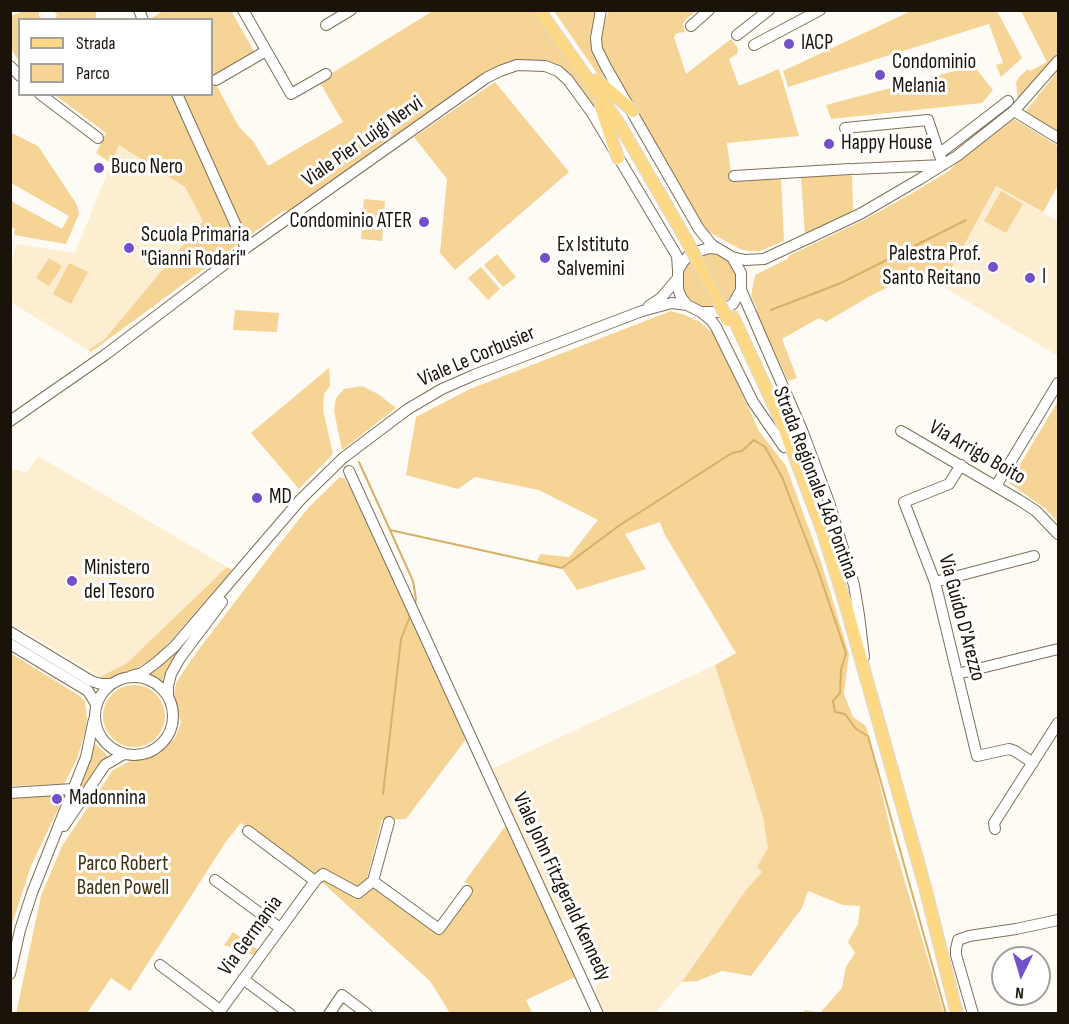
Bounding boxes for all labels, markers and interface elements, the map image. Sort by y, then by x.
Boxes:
legend [18,18,213,96]
place label: IACP [801,31,833,57]
text: Strada [76,33,115,54]
marker: IACP [782,37,796,51]
place label: Condominio Melania [892,50,976,100]
text: Parco [76,63,110,84]
marker: Condominio Melania [873,68,887,82]
street label: Viale Pier Luigi Nervi [298,91,428,193]
place label: Happy House [841,131,933,157]
marker: Happy House [822,137,836,151]
place label: Buco Nero [111,155,183,181]
marker: Buco Nero [92,161,106,175]
place label: Condominio ATER [289,209,412,235]
marker: Condominio ATER [417,215,431,229]
place label: Scuola Primaria "Gianni Rodari" [141,223,250,273]
place label: Ex Istituto Salvemini [557,233,629,283]
marker: Scuola Primaria "Gianni Rodari" [122,241,136,255]
place label: Palestra Prof. Santo Reitano [883,242,981,292]
marker: Ex Istituto Salvemini [538,251,552,265]
marker: Palestra Prof. Santo Reitano [986,260,1000,274]
place label: I [1042,265,1046,291]
marker: I [1023,271,1037,285]
street label: Viale Le Corbusier [415,321,539,393]
street label: Strada Regionale 148 Pontina [767,383,863,583]
street label: Via Arrigo Boito [924,415,1030,491]
place label: MD [269,485,292,511]
marker: MD [250,491,264,505]
street label: Via Guido D'Arezzo [932,552,990,684]
place label: Ministero del Tesoro [84,556,155,606]
marker: Ministero del Tesoro [65,574,79,588]
place label: Madonnina [69,786,146,812]
street label: Viale John Fitzgerald Kennedy [506,789,616,985]
marker: Madonnina [50,792,64,806]
park label: Parco Robert Baden Powell [77,852,169,902]
street label: Via Germania [214,891,288,981]
north arrow [991,946,1051,1006]
text: N [1014,983,1025,1002]

